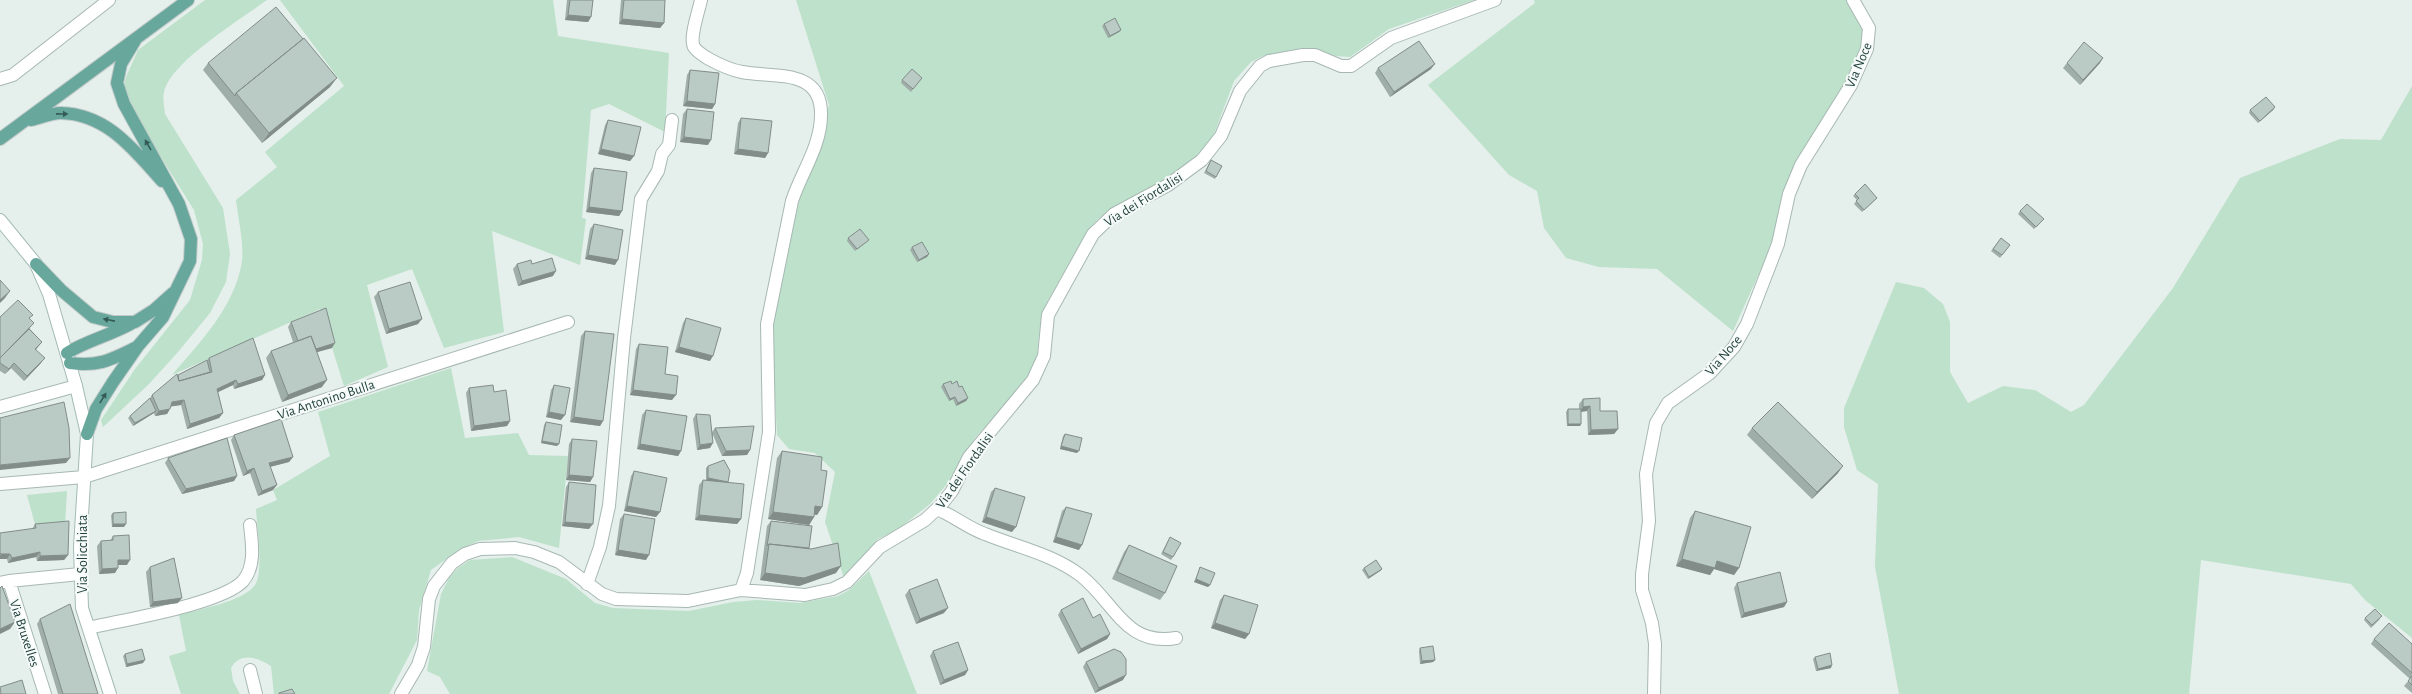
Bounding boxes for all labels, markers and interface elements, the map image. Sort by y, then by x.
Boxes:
street label: Via Noce [1843,41,1875,90]
one-way arrow [56,111,69,117]
one-way arrow [144,140,151,151]
street label: Via dei Fiordalisi [1102,170,1185,229]
one-way arrow [103,317,115,323]
street label: Via Noce [1703,333,1745,378]
street label: Via Antonino Bulla [276,377,377,422]
one-way arrow [99,393,107,403]
street label: Via dei Fiordalisi [933,430,996,511]
street label: Via Solicchiata [76,514,90,593]
street label: Via Bruxelles [7,598,42,669]

